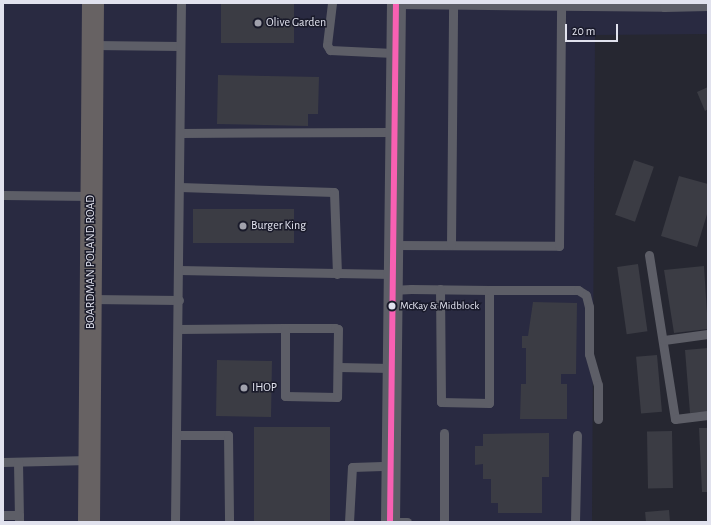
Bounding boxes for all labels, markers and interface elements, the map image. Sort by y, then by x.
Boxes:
place label: Olive Garden [266,16,326,30]
scale bar [567,16,620,42]
marker: Olive Garden [253,18,263,28]
text: 20 m [572,25,595,37]
street label: BOARDMAN POLAND ROAD [84,195,98,329]
place label: Burger King [251,219,306,233]
marker: Burger King [238,221,248,231]
place label: McKay & Midblock [400,299,479,313]
marker: McKay & Midblock [387,301,397,311]
place label: IHOP [252,381,277,395]
marker: IHOP [239,383,249,393]

